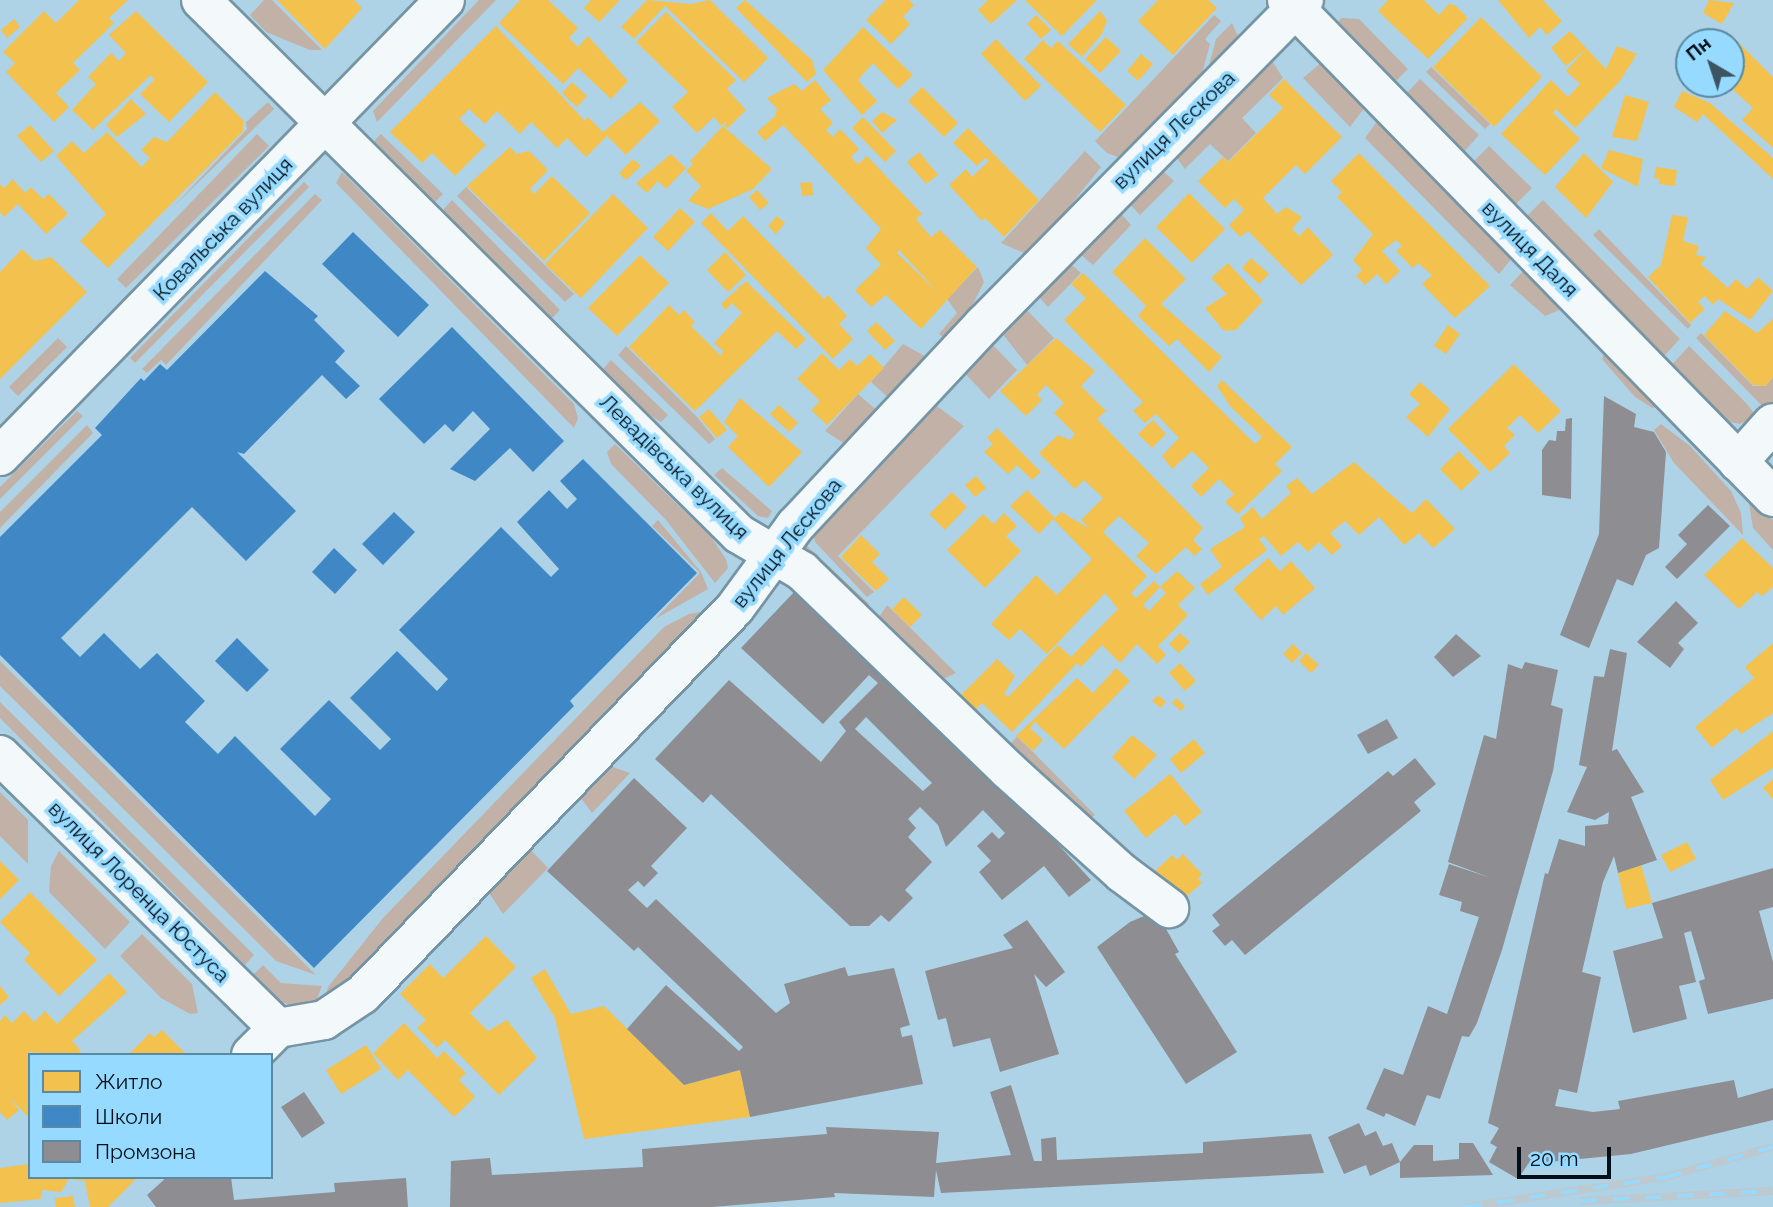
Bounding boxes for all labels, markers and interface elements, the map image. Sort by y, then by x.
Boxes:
north arrow [1675,28,1745,98]
text: Пн [1681,32,1715,65]
street label: вулиця Лєскова [1108,66,1240,194]
street label: Ковальська вулиця [148,152,298,306]
street label: вулиця Даля [1477,196,1583,302]
street label: Левадівська вулиця [594,389,754,545]
street label: вулиця Лєскова [727,473,847,613]
street label: вулиця Лоренца Юстуса [43,796,235,988]
legend [28,1053,273,1179]
text: Житло [95,1069,163,1094]
text: Школи [95,1104,162,1129]
scale bar [1521,1134,1616,1178]
text: Промзона [95,1139,196,1164]
text: 20 m [1530,1146,1578,1171]

